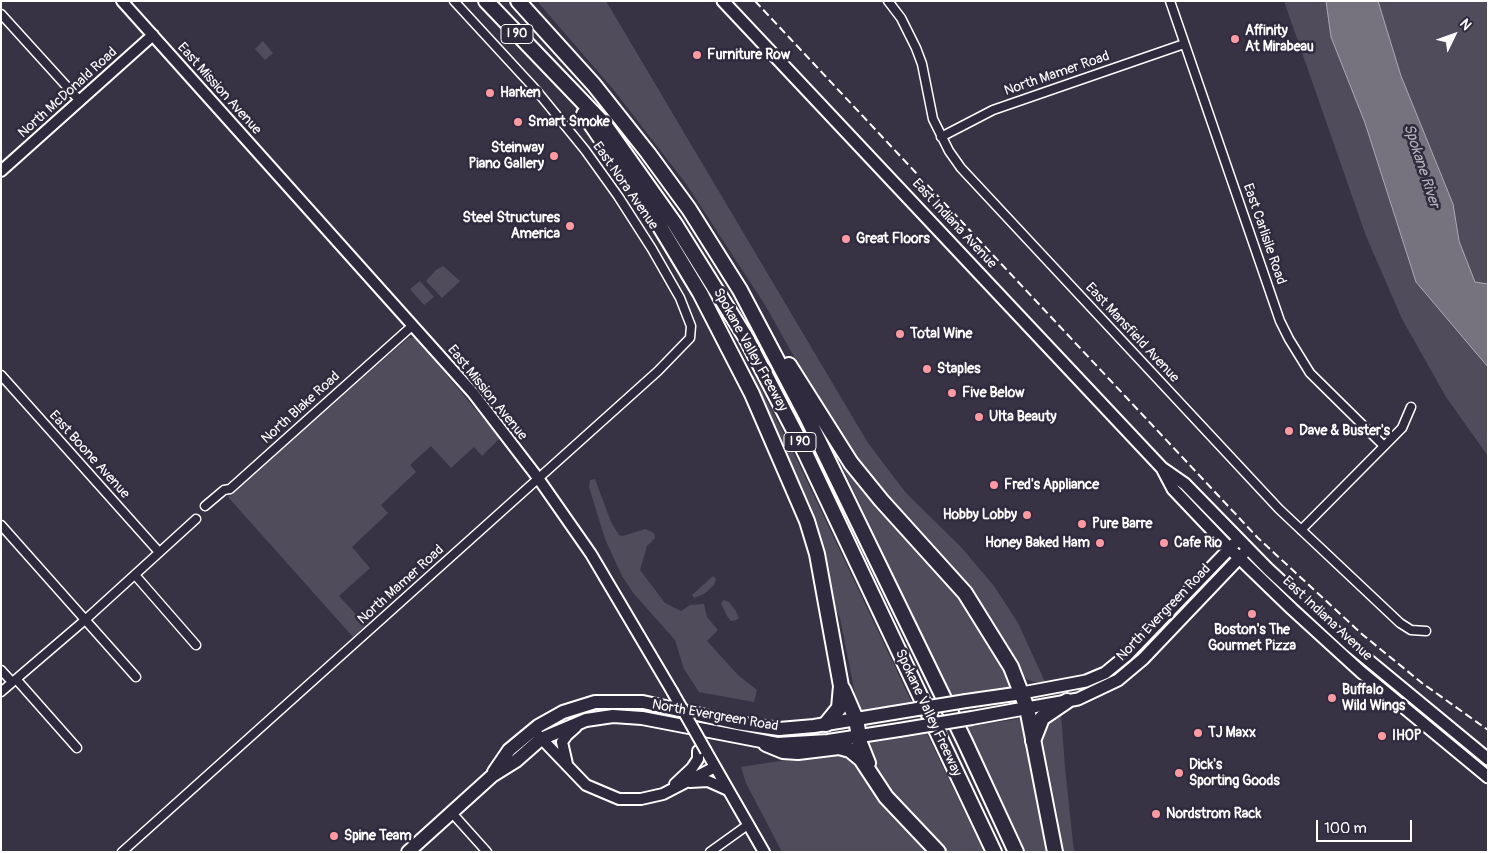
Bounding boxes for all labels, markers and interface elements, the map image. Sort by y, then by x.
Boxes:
north arrow [1429,10,1479,60]
text: N [1456,15,1475,34]
place label: Affinity At Mirabeau [1245,23,1314,56]
road number: I 90 [501,24,533,44]
marker: Affinity At Mirabeau [1229,33,1241,45]
street label: East Mission Avenue [173,40,265,138]
street label: North McDonald Road [15,44,121,142]
place label: Furniture Row [707,47,790,63]
street label: North Mamer Road [1002,48,1112,100]
marker: Furniture Row [691,49,703,61]
place label: Harken [500,85,541,101]
marker: Harken [484,87,496,99]
place label: Smart Smoke [528,114,610,130]
marker: Smart Smoke [512,116,524,128]
water label: Spokane River [1399,122,1443,210]
street label: East Nora Avenue [588,139,662,233]
place label: Steinway Piano Gallery [469,140,544,172]
marker: Steinway Piano Gallery [548,150,560,162]
street label: East Indiana Avenue [908,176,1000,272]
street label: East Carlisile Road [1239,181,1289,287]
place label: Steel Structures America [463,210,560,242]
marker: Steel Structures America [564,220,576,232]
place label: Great Floors [856,231,930,247]
marker: Great Floors [840,233,852,245]
street label: East Mansfield Avenue [1081,280,1183,386]
street label: Spokane Valley Freeway [709,285,791,415]
place label: Total Wine [910,326,972,342]
marker: Total Wine [894,328,906,340]
street label: East Mission Avenue [443,342,531,444]
place label: Staples [937,361,980,377]
marker: Staples [921,363,933,375]
street label: North Blake Road [258,368,344,448]
place label: Five Below [962,385,1025,401]
marker: Five Below [946,387,958,399]
street label: East Boone Avenue [45,408,133,502]
place label: Ulta Beauty [989,409,1057,425]
marker: Ulta Beauty [973,411,985,423]
place label: Dave & Buster's [1299,423,1390,439]
marker: Dave & Buster's [1283,425,1295,437]
road number: I 90 [784,432,816,452]
place label: Fred's Appliance [1004,477,1099,493]
marker: Fred's Appliance [988,479,1000,491]
place label: Hobby Lobby [943,507,1017,523]
marker: Hobby Lobby [1021,509,1033,521]
place label: Pure Barre [1092,516,1152,532]
marker: Pure Barre [1076,518,1088,530]
place label: Honey Baked Ham [985,535,1090,551]
place label: Cafe Rio [1174,535,1222,551]
marker: Honey Baked Ham [1094,537,1106,549]
marker: Cafe Rio [1158,537,1170,549]
street label: North Mamer Road [354,542,448,628]
street label: North Evergreen Road [1114,561,1214,665]
street label: East Indiana Avenue [1279,573,1375,665]
marker: Boston's The Gourmet Pizza [1246,608,1258,620]
place label: Boston's The Gourmet Pizza [1208,622,1296,654]
street label: Spokane Valley Freeway [891,647,965,779]
place label: Buffalo Wild Wings [1342,682,1405,714]
marker: Buffalo Wild Wings [1326,692,1338,704]
street label: North Evergreen Road [651,697,779,735]
place label: TJ Maxx [1208,725,1256,741]
marker: TJ Maxx [1192,727,1204,739]
place label: IHOP [1392,728,1421,744]
marker: IHOP [1376,730,1388,742]
place label: Dick's Sporting Goods [1189,757,1280,790]
marker: Dick's Sporting Goods [1173,767,1185,779]
place label: Nordstrom Rack [1166,806,1261,822]
marker: Nordstrom Rack [1150,808,1162,820]
scale bar [1319,810,1415,842]
text: 100 m [1324,819,1367,838]
place label: Spine Team [344,828,412,844]
marker: Spine Team [328,830,340,842]

